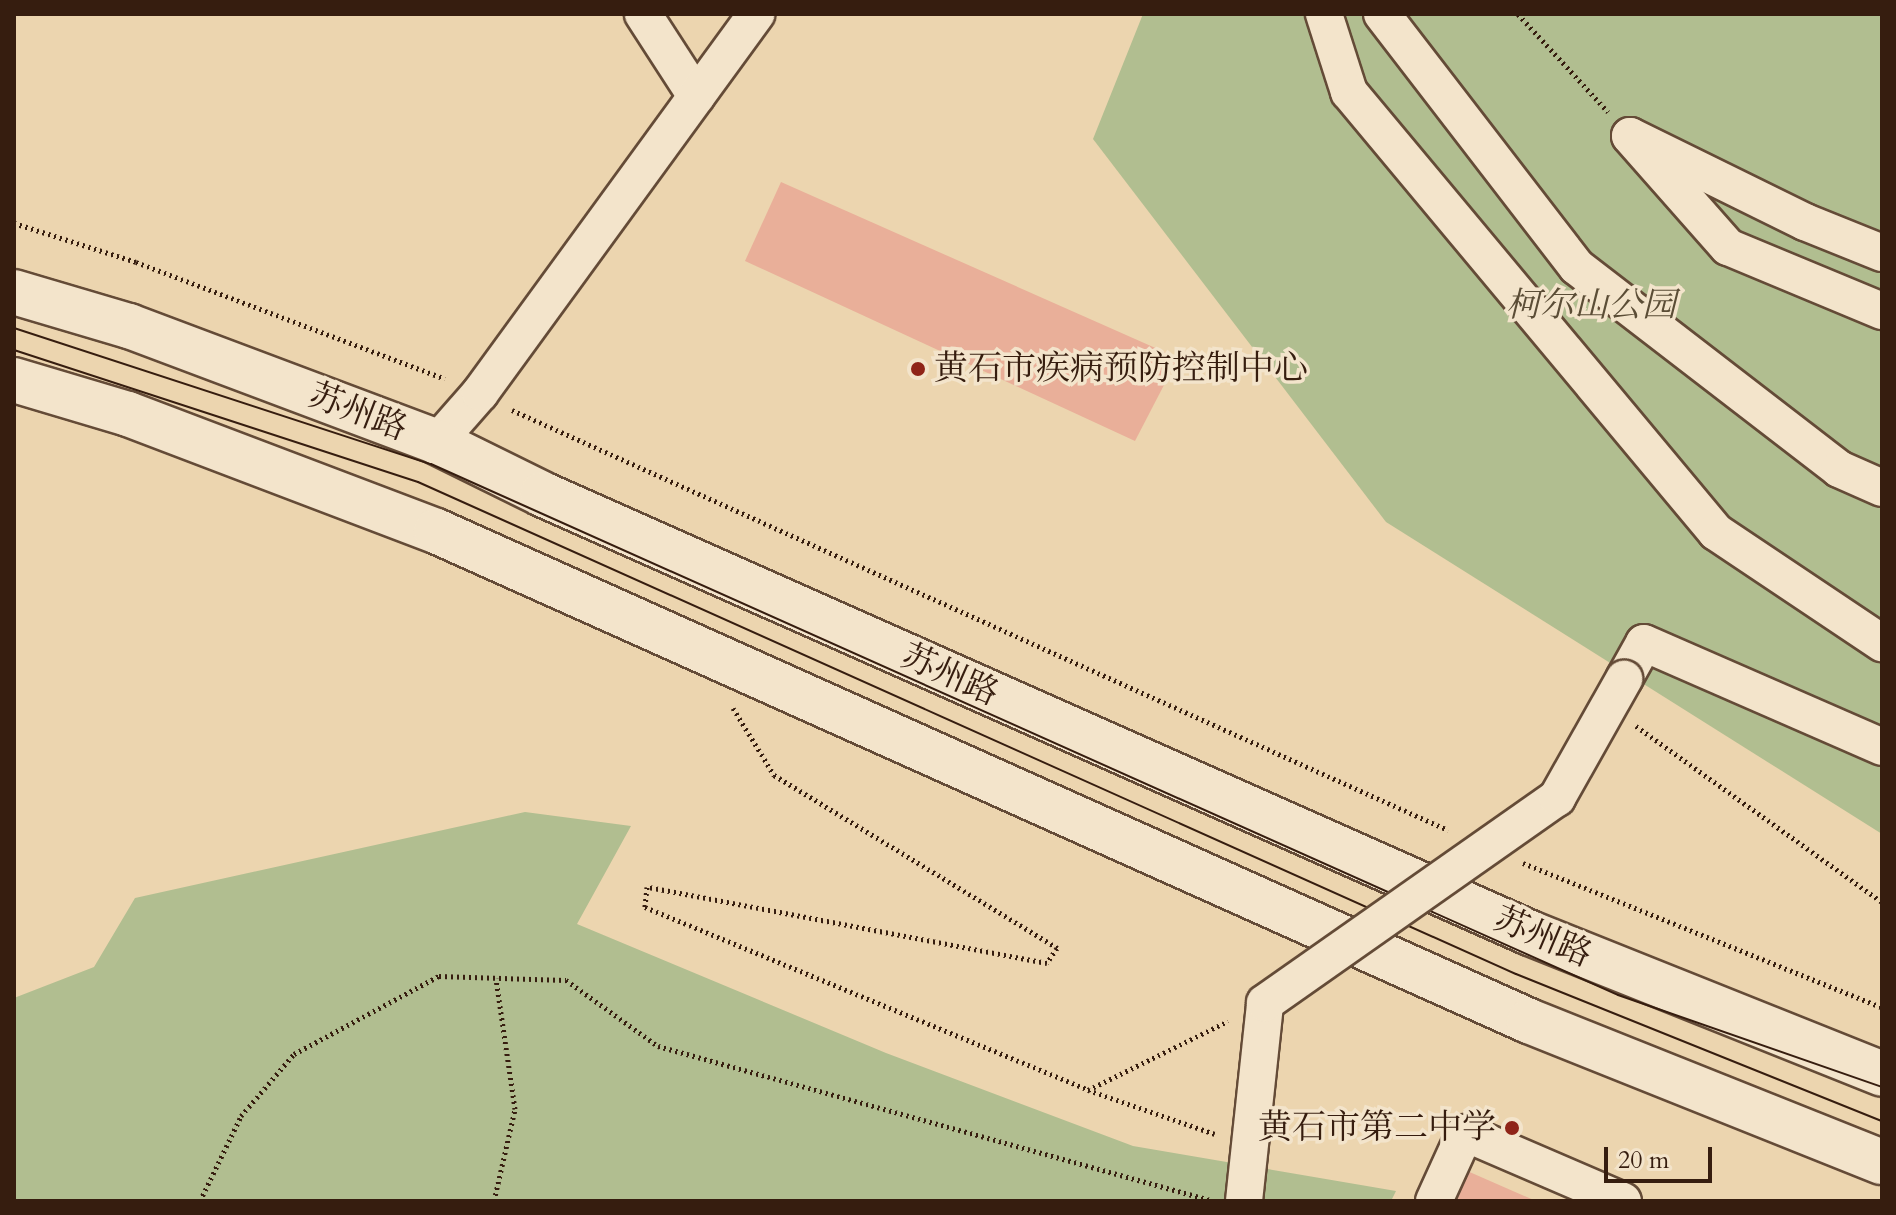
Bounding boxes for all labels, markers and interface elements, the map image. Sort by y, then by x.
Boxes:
park label: 柯尔山公园 [1506,286,1676,326]
place label: 黄石市疾病预防控制中心 [934,349,1308,389]
marker: 黄石市疾病预防控制中心 [909,360,927,378]
street label: 苏州路 [303,375,413,449]
street label: 苏州路 [895,636,1005,714]
street label: 苏州路 [1488,898,1598,976]
place label: 黄石市第二中学 [1258,1108,1496,1148]
marker: 黄石市第二中学 [1503,1119,1521,1137]
scale bar [1608,1131,1716,1181]
text: 20 m [1618,1144,1669,1177]

